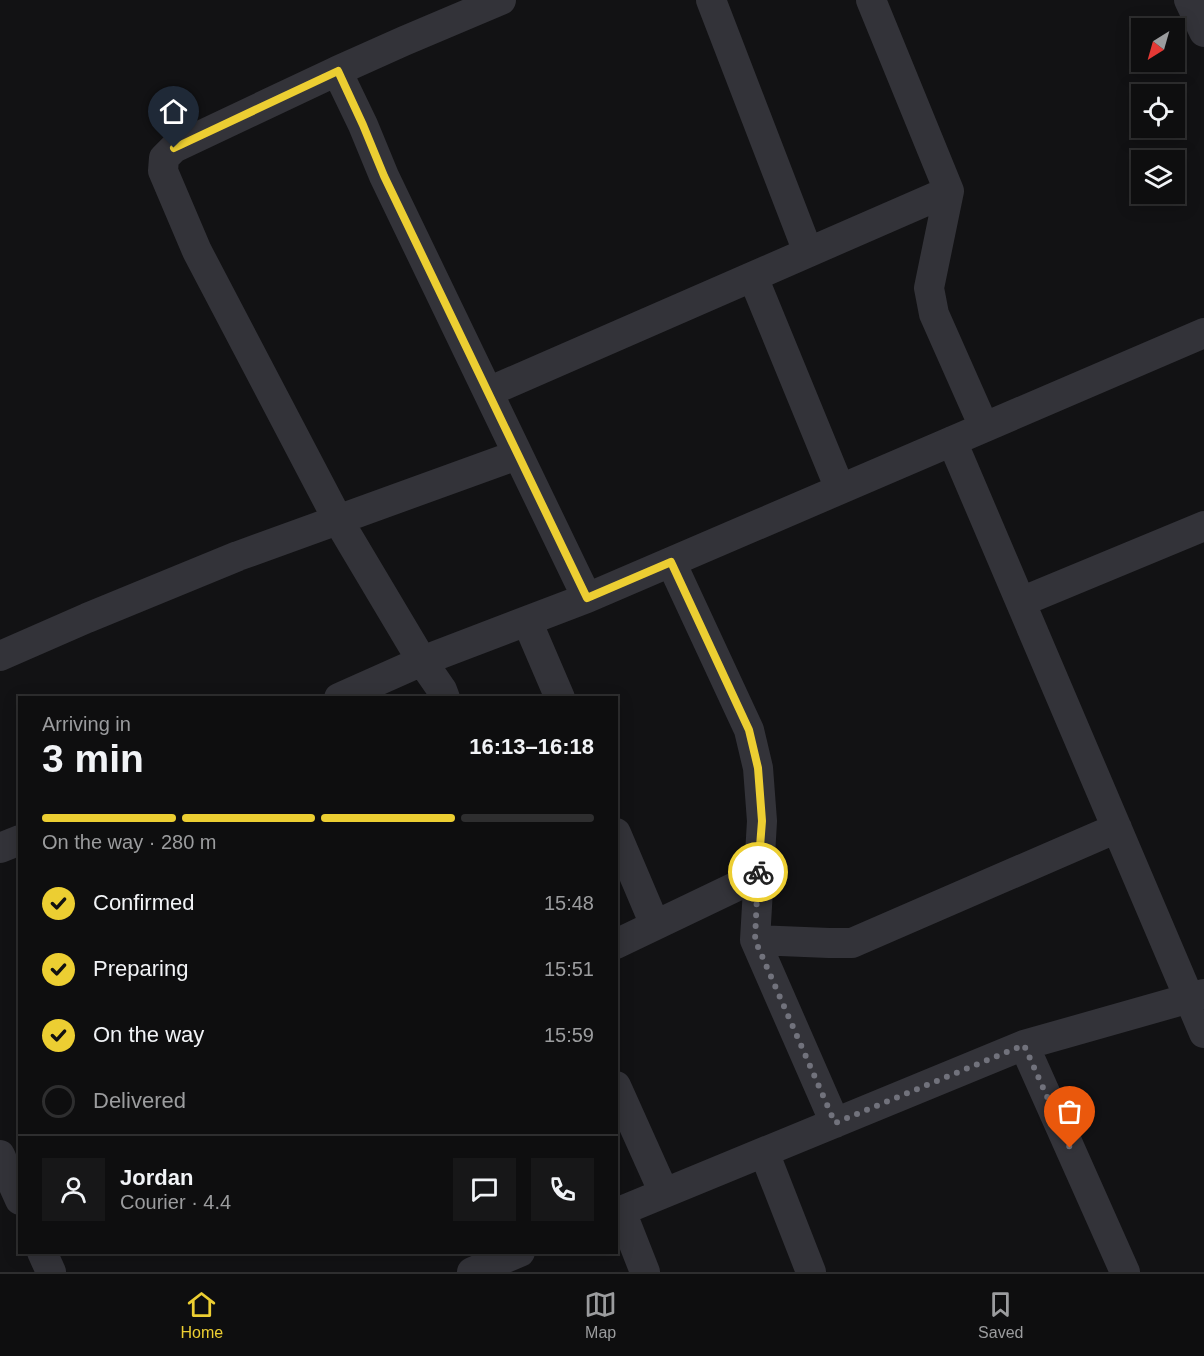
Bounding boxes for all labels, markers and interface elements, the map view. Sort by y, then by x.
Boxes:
north arrow [1131,18,1185,72]
map controls [1131,18,1185,204]
button: locate [1131,84,1185,138]
pin [148,86,199,148]
icon: home [157,95,190,128]
button: layers [1131,150,1185,204]
text: Arriving in [42,713,131,735]
text: 16:13–16:18 [469,734,594,759]
text: 3 min [42,737,144,780]
text: On the way · 280 m [42,831,217,853]
courier [728,842,788,902]
icon: bike [742,856,775,889]
icon: check [42,887,75,920]
text: Confirmed [93,890,194,915]
text: 15:48 [544,892,594,914]
icon: check [42,953,75,986]
text: Preparing [93,956,188,981]
text: 15:51 [544,958,594,980]
icon: check [42,1019,75,1052]
text: On the way [93,1022,204,1047]
text: 15:59 [544,1024,594,1046]
pin [1044,1086,1095,1148]
text: Delivered [93,1088,186,1113]
icon: bag [1053,1095,1086,1128]
button: person [42,1158,105,1221]
button: chat [453,1158,516,1221]
button: phone [531,1158,594,1221]
text: Jordan [120,1165,193,1190]
text: Courier · 4.4 [120,1191,231,1213]
tab: Home [180,1288,223,1342]
tab: Map [584,1288,617,1342]
tab: Saved [978,1288,1023,1342]

